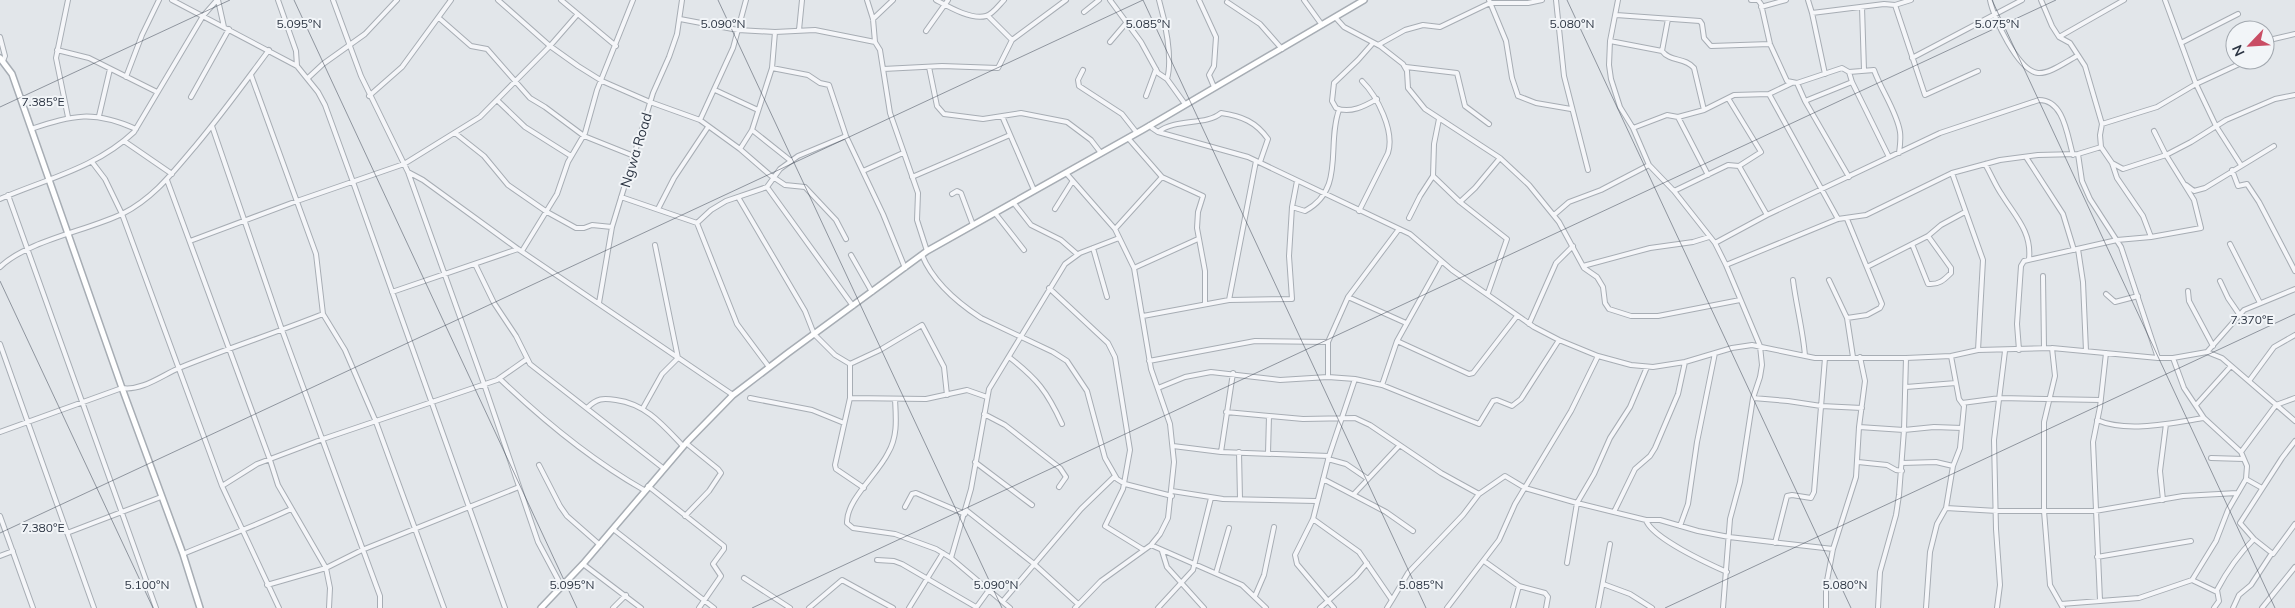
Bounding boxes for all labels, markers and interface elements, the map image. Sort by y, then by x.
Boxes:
text: 5.095°N [277,16,321,31]
text: 5.090°N [701,16,745,31]
text: 5.085°N [1126,16,1170,31]
text: 5.080°N [1550,16,1594,31]
text: 5.075°N [1975,16,2019,31]
north arrow [2225,20,2275,70]
text: N [2228,42,2249,59]
text: 7.385°E [21,94,65,109]
street label: Ngwa Road [616,110,656,190]
text: 7.370°E [2230,312,2274,327]
text: 7.380°E [21,520,65,535]
text: 5.100°N [125,577,169,592]
text: 5.095°N [550,577,594,592]
text: 5.090°N [974,577,1018,592]
text: 5.085°N [1399,577,1443,592]
text: 5.080°N [1823,577,1867,592]

